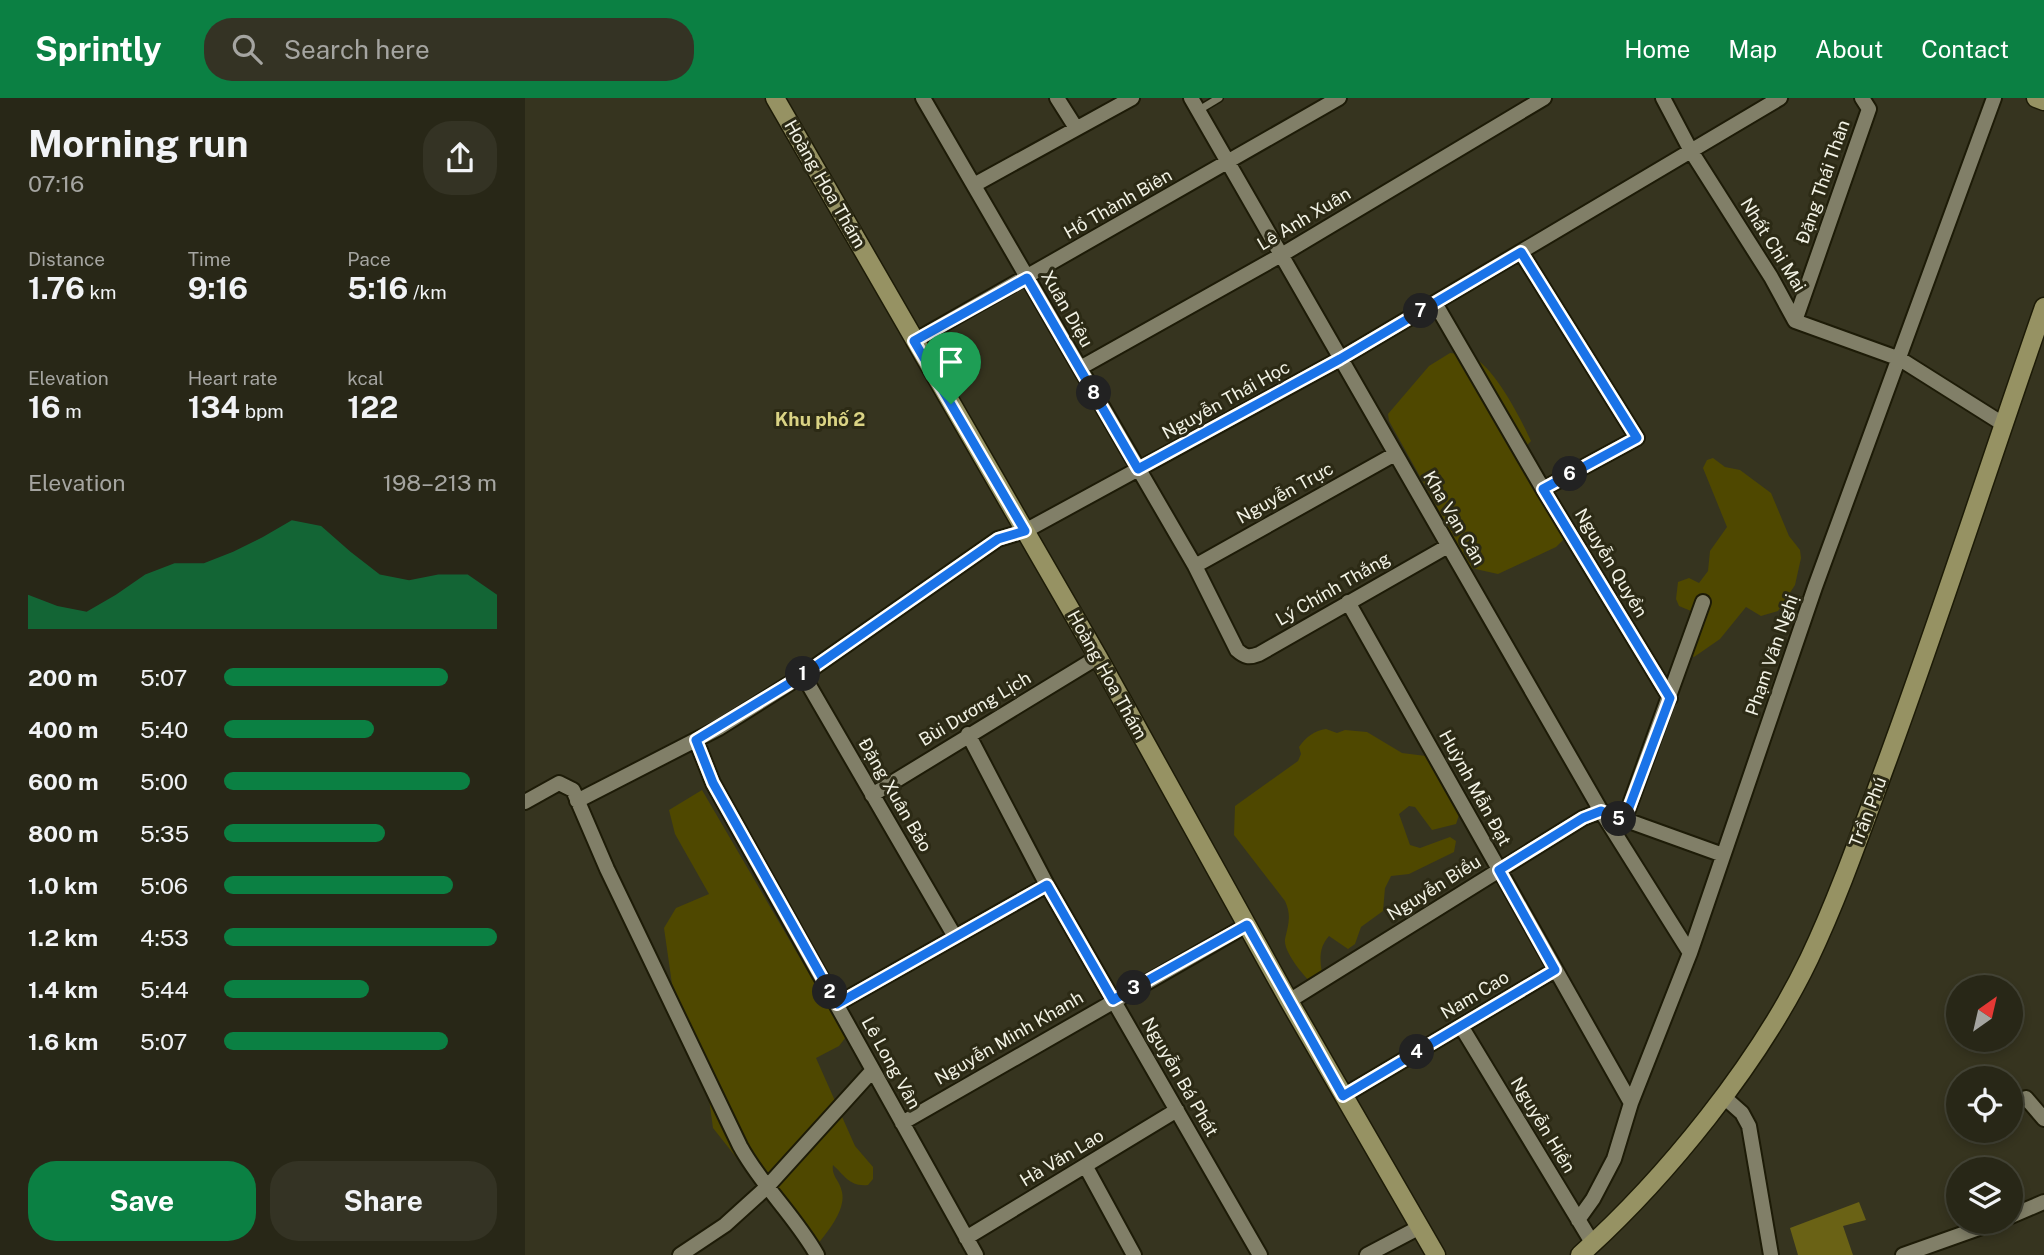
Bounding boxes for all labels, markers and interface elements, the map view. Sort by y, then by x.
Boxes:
search box [204,18,694,81]
text: Sprintly [35,30,162,68]
icon: search [228,30,266,68]
text: Search here [284,34,430,65]
text: Home [1624,35,1690,63]
text: Map [1728,35,1777,63]
text: About [1815,35,1883,63]
text: Contact [1921,35,2009,63]
street label: Hoàng Hoa Thám [780,116,871,251]
street label: Đặng Thái Thân [1791,117,1854,247]
text: Morning run [28,121,249,166]
button: share [423,121,497,195]
street label: Hồ Thành Biên [1060,164,1176,243]
text: 07:16 [28,170,84,197]
street label: Lê Anh Xuân [1253,182,1354,255]
street label: Nhất Chi Mai [1736,194,1811,296]
text: Distance [28,248,105,270]
text: Time [188,248,231,270]
text: Pace [347,248,391,270]
street label: Xuân Diệu [1037,267,1098,351]
text: 1.76 [28,270,85,306]
text: 9:16 [188,270,248,306]
text: 5:16 [347,270,408,306]
text: km [85,281,117,303]
text: /km [408,281,447,303]
pin: 7 [1403,294,1439,328]
text: 7 [1415,299,1426,321]
pin [921,332,981,404]
icon: arrive [932,343,970,381]
street label: Nguyễn Thái Học [1158,356,1293,443]
text: Elevation [28,367,109,389]
text: Heart rate [188,367,277,389]
text: kcal [347,367,384,389]
pin: 8 [1077,376,1111,410]
text: 8 [1087,381,1100,403]
text: 16 [28,389,61,425]
text: 134 [188,389,240,425]
text: 122 [347,389,398,425]
text: m [61,400,82,422]
text: bpm [240,400,284,422]
district label: Khu phố 2 [775,408,865,430]
pin: 6 [1553,456,1587,492]
street label: Nguyễn Trực [1233,457,1337,528]
text: 6 [1563,462,1576,484]
street label: Kha Vạn Cân [1419,467,1490,569]
text: Elevation [28,469,126,496]
text: 198–213 m [383,469,497,496]
street label: Nguyễn Quyền [1571,505,1652,621]
street label: Lý Chính Thắng [1272,547,1394,630]
street label: Phạm Văn Nghị [1741,591,1802,718]
street label: Hoàng Hoa Thám [1063,607,1152,743]
pin: 1 [785,656,821,692]
text: 1 [798,662,807,684]
text: 200 m [28,664,98,691]
text: 5:07 [140,664,187,691]
street label: Bùi Dương Lịch [915,667,1035,750]
text: 400 m [28,716,98,743]
text: 5:40 [140,716,188,743]
street label: Huỳnh Mẫn Đạt [1435,726,1516,849]
street label: Đặng Xuân Bảo [854,734,937,855]
text: 600 m [28,768,98,795]
text: 5:00 [140,768,188,795]
street label: Trần Phú [1845,774,1891,850]
pin: 5 [1601,802,1637,836]
text: 5 [1612,807,1625,829]
text: 800 m [28,820,99,847]
text: 5:35 [140,820,189,847]
street label: Nguyễn Biểu [1383,850,1484,925]
text: 1.0 km [28,872,98,899]
text: 5:06 [140,872,188,899]
text: 1.2 km [28,924,98,951]
text: 4:53 [140,924,189,951]
street label: Nam Cao [1437,966,1513,1023]
pin: 3 [1117,970,1151,1006]
pin: 2 [813,974,847,1010]
north arrow [1946,975,2023,1052]
map controls [1946,975,2023,1234]
text: 1.4 km [28,976,98,1003]
text: 5:44 [140,976,189,1003]
text: 3 [1127,976,1140,998]
text: 2 [823,980,836,1002]
street label: Nguyễn Minh Khanh [931,986,1087,1089]
street label: Lê Long Vân [858,1013,925,1112]
street label: Nguyễn Bá Phát [1138,1013,1223,1140]
text: 1.6 km [28,1028,98,1055]
text: 5:07 [140,1028,187,1055]
pin: 4 [1399,1034,1435,1070]
text: 4 [1410,1040,1423,1062]
button: locate [1946,1066,2023,1143]
street label: Nguyễn Hiền [1507,1073,1580,1176]
street label: Hà Văn Lao [1016,1124,1107,1191]
button: layers [1946,1157,2023,1234]
button: Save [28,1161,256,1241]
button: Share [270,1161,497,1241]

